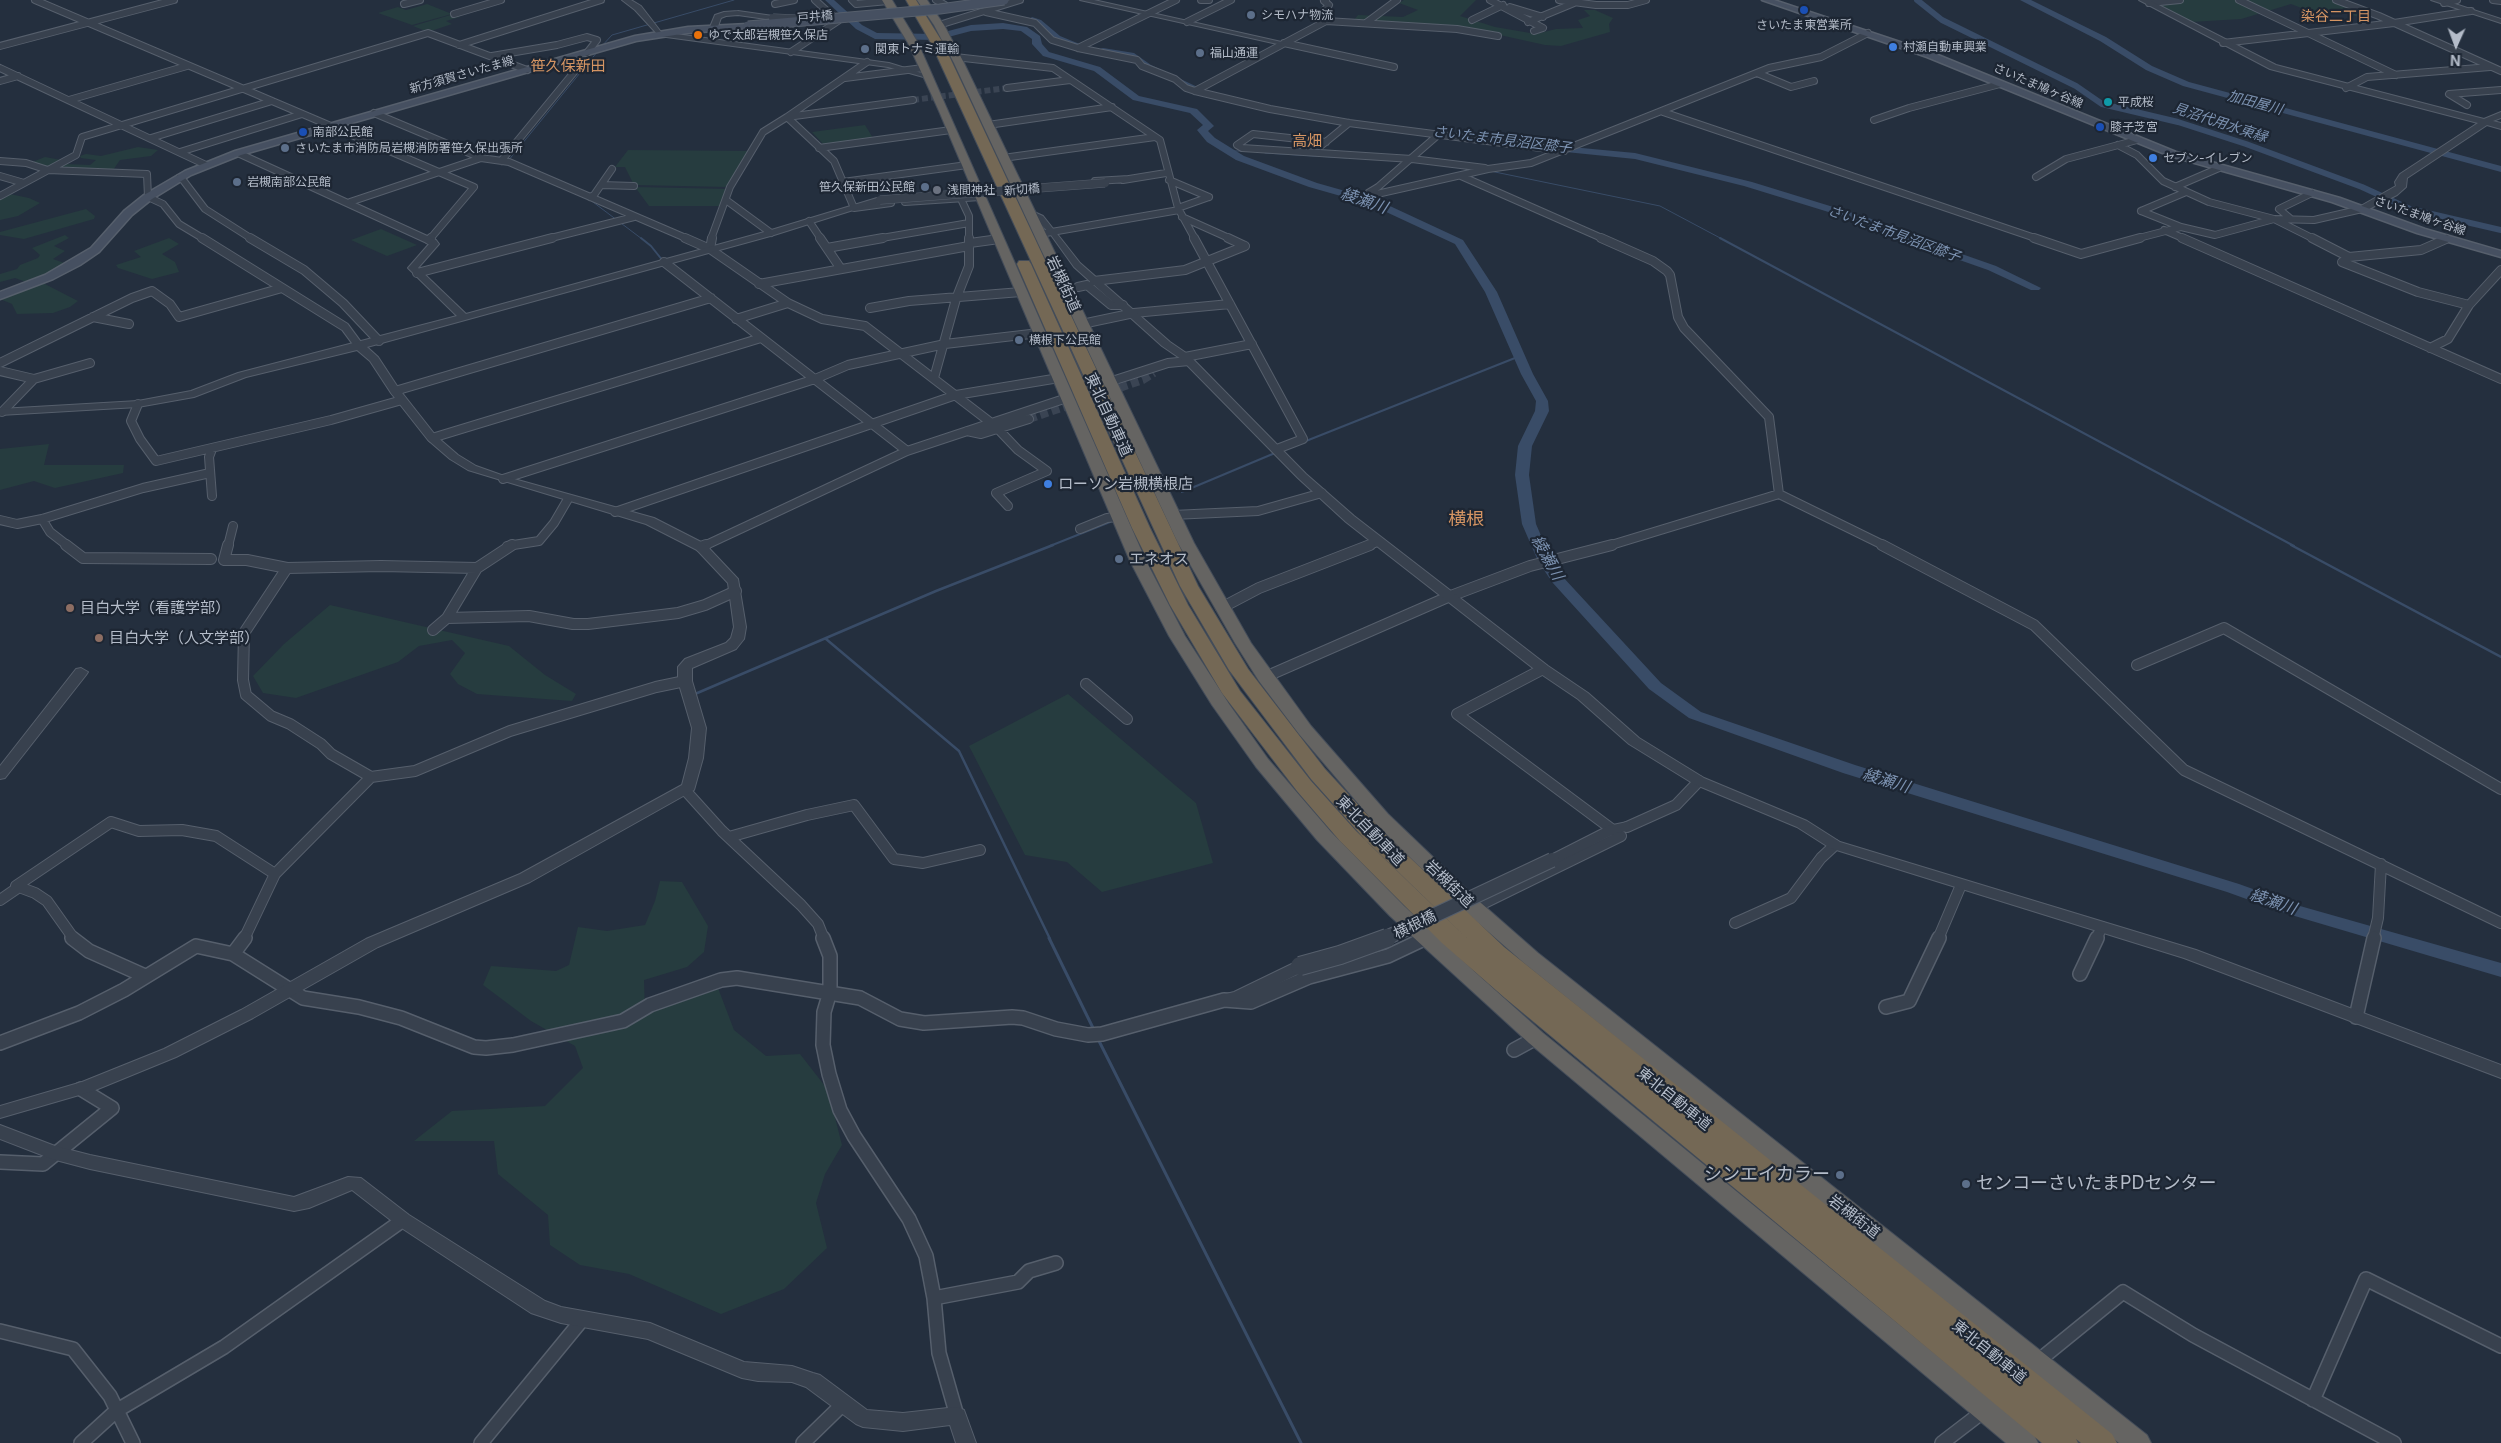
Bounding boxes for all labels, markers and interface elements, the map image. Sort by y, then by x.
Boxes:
marker: さいたま東営業所 [1798,4,1810,16]
street label: 戸井橋 [796,8,834,26]
place label: シモハナ物流 [1261,8,1333,22]
marker: シモハナ物流 [1245,9,1257,21]
district label: 染谷二丁目 [2301,9,2371,25]
place label: さいたま東営業所 [1756,18,1852,32]
north arrow [2431,20,2481,70]
place label: ゆで太郎岩槻笹久保店 [708,28,828,42]
marker: ゆで太郎岩槻笹久保店 [692,29,704,41]
place label: 村瀬自動車興業 [1903,40,1987,54]
marker: 村瀬自動車興業 [1887,41,1899,53]
place label: 関東トナミ運輸 [875,42,959,56]
marker: 関東トナミ運輸 [859,43,871,55]
place label: 福山通運 [1210,46,1258,60]
marker: 福山通運 [1194,47,1206,59]
text: N [2450,52,2461,69]
street label: 新方須賀さいたま線 [408,53,516,97]
district label: 笹久保新田 [531,57,605,75]
street label: さいたま鳩ヶ谷線 [1991,61,2085,111]
water label: 加田屋川 [2226,88,2284,118]
place label: 平成桜 [2118,95,2154,109]
marker: 平成桜 [2102,96,2114,108]
water label: 見沼代用水東縁 [2171,100,2269,146]
place label: 膝子芝宮 [2110,120,2158,134]
marker: 膝子芝宮 [2094,121,2106,133]
water label: さいたま市見沼区膝子 [1431,123,1573,157]
place label: 南部公民館 [313,125,373,139]
marker: 南部公民館 [297,126,309,138]
district label: 高畑 [1292,132,1322,150]
place label: さいたま市消防局岩槻消防署笹久保出張所 [295,141,523,155]
marker: さいたま市消防局岩槻消防署笹久保出張所 [279,142,291,154]
place label: セブン-イレブン [2163,151,2253,165]
marker: セブン-イレブン [2147,152,2159,164]
place label: 岩槻南部公民館 [247,175,331,189]
marker: 岩槻南部公民館 [231,176,243,188]
place label: 笹久保新田公民館 [819,180,915,194]
marker: 笹久保新田公民館 [919,181,931,193]
street label: 新切橋 [1003,181,1041,199]
place label: 浅間神社 [947,183,995,197]
marker: 浅間神社 [931,184,943,196]
water label: 綾瀬川 [1338,184,1390,218]
street label: さいたま鳩ヶ谷線 [2372,194,2468,238]
water label: さいたま市見沼区膝子 [1825,202,1963,266]
street label: 岩槻街道 [1042,253,1084,315]
place label: 横根下公民館 [1029,333,1101,347]
marker: 横根下公民館 [1013,334,1025,346]
street label: 東北自動車道 [1081,370,1135,460]
place label: ローソン岩槻横根店 [1058,475,1193,493]
marker: ローソン岩槻横根店 [1042,478,1054,490]
district label: 横根 [1448,509,1484,531]
water label: 綾瀬川 [1527,532,1567,584]
place label: エネオス [1129,550,1189,568]
marker: エネオス [1113,553,1125,565]
place label: 目白大学（看護学部） [80,599,230,617]
marker: 目白大学（看護学部） [64,602,76,614]
place label: 目白大学（人文学部） [109,629,259,647]
marker: 目白大学（人文学部） [93,632,105,644]
water label: 綾瀬川 [1860,765,1912,797]
street label: 東北自動車道 [1332,792,1408,870]
street label: 岩槻街道 [1421,857,1477,911]
water label: 綾瀬川 [2247,885,2299,919]
street label: 横根橋 [1391,907,1439,943]
street label: 東北自動車道 [1633,1064,1715,1134]
place label: シンエイカラー [1704,1164,1830,1186]
marker: シンエイカラー [1834,1169,1846,1181]
place label: センコーさいたまPDセンター [1976,1173,2216,1195]
marker: センコーさいたまPDセンター [1960,1178,1972,1190]
street label: 岩槻街道 [1825,1191,1883,1243]
street label: 東北自動車道 [1948,1317,2030,1387]

